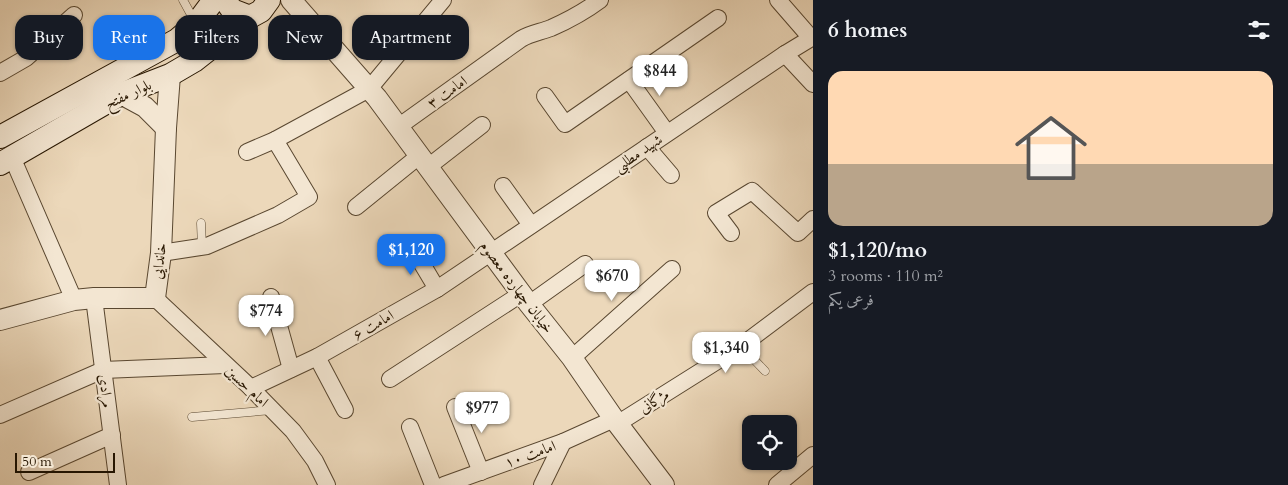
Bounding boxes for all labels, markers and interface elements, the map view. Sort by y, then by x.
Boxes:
chip: Buy [15,15,83,60]
chip: Rent [93,15,165,60]
chip: Filters [175,15,258,60]
chip: New [268,15,342,60]
chip: Apartment [352,15,469,60]
text: 6 homes [828,16,907,45]
icon: filters [1245,16,1273,44]
pin: $844 [630,54,690,97]
text: $844 [644,60,676,82]
street label: امامت ۳ [423,71,471,113]
street label: بلوار مفتح [101,74,156,117]
icon: home [1006,103,1096,193]
street label: شهید مطلبی [610,129,667,178]
pin: $1,120 [370,234,452,276]
text: $1,120/mo [828,236,927,265]
street label: خیابان چهارده معصوم [473,237,558,339]
text: $1,120 [388,239,434,261]
street label: خاندایی [147,242,171,280]
pin: $670 [582,260,642,302]
text: $670 [596,265,628,287]
text: 3 rooms · 110 m² [828,265,943,287]
text: فرعی یکم [828,289,874,311]
pin: $774 [236,294,296,337]
text: $774 [250,300,282,322]
street label: امامت ۶ [349,305,397,345]
pin: $1,340 [685,332,767,374]
text: $1,340 [703,337,749,359]
street label: امام حسین [219,361,273,414]
street label: مرادی [93,373,118,409]
street label: مژگانی [635,384,673,419]
pin: $977 [452,392,512,434]
text: $977 [466,397,498,419]
map controls [742,415,797,470]
button: locate [742,415,797,470]
street label: امامت ۱۰ [502,436,558,472]
scale bar [15,450,115,473]
text: 50 m [22,452,52,471]

